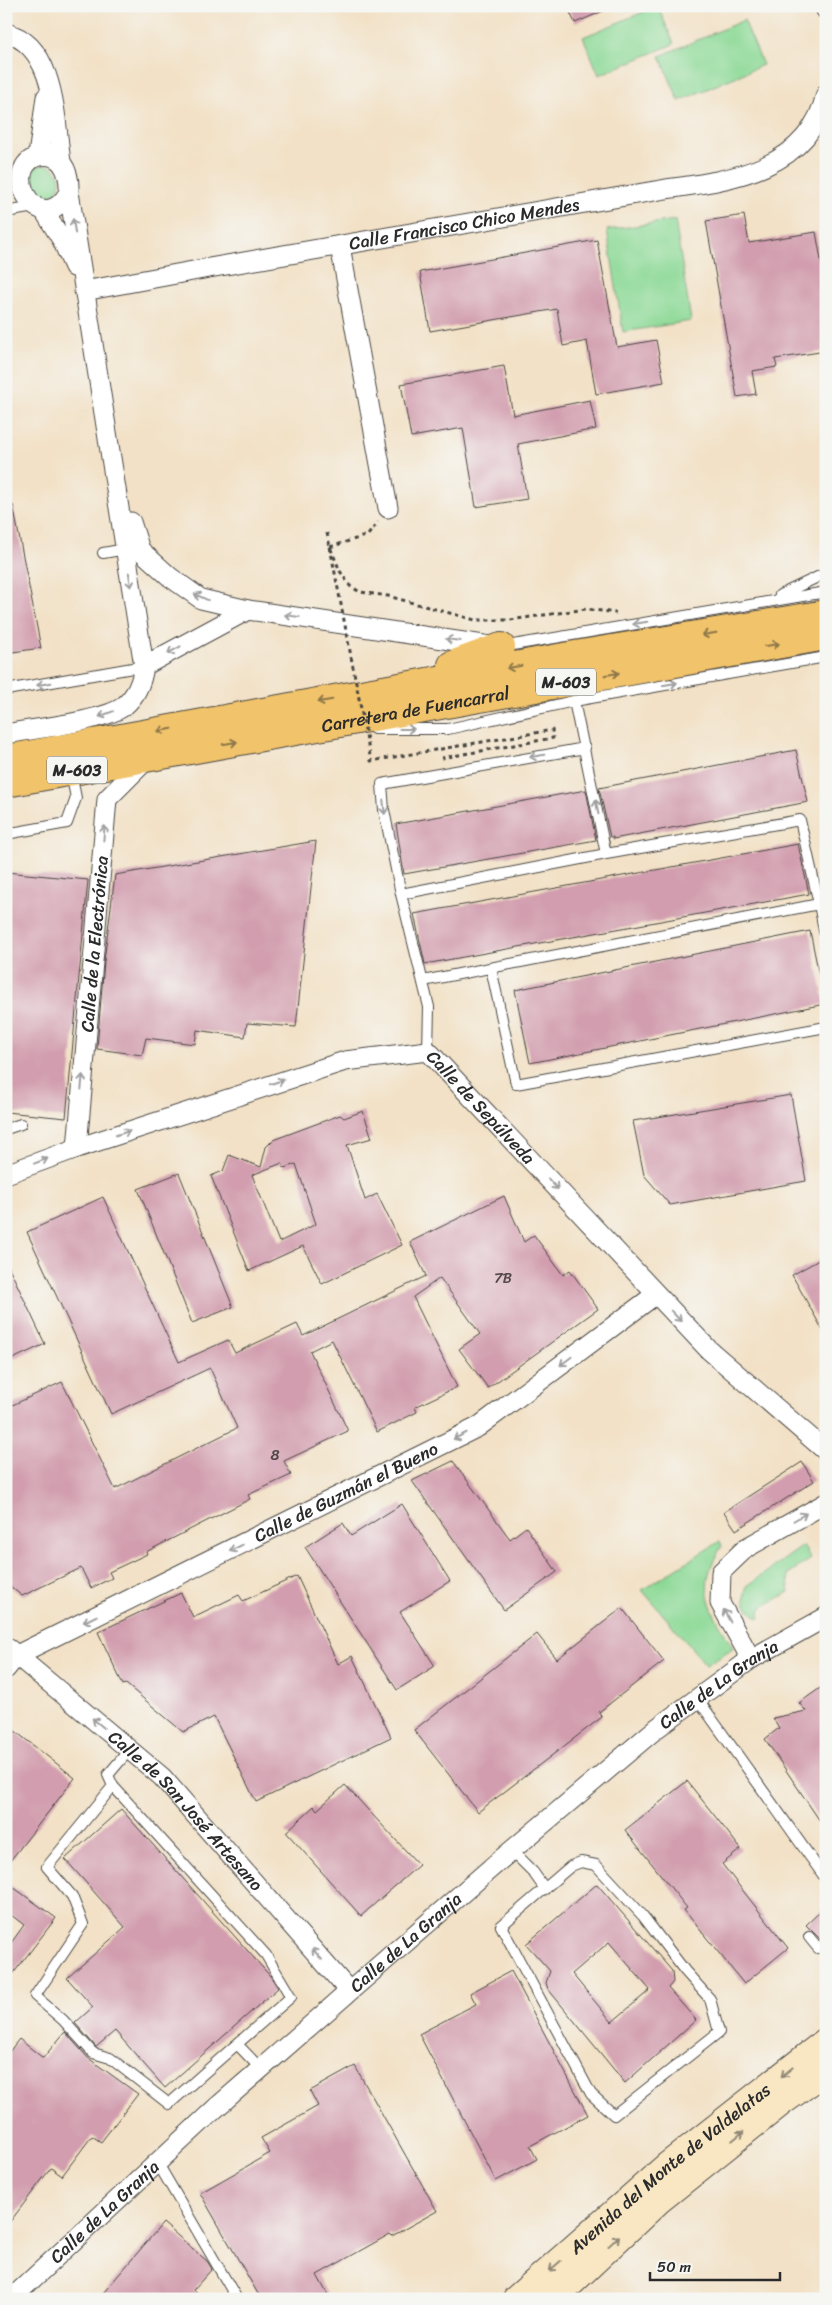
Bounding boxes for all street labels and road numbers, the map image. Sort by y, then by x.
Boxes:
street label: Calle Francisco Chico Mendes [347,188,582,260]
road number: M-603 [536,669,596,696]
street label: Carretera de Fuencarral [319,677,513,742]
road number: M-603 [47,756,107,784]
street label: Calle de la Electrónica [71,854,118,1033]
street label: Calle de Sepúlveda [418,1042,543,1172]
street label: Calle de Guzmán el Bueno [248,1433,444,1551]
street label: Calle de La Granja [652,1631,785,1738]
street label: Calle de San José Artesano [101,1722,271,1899]
street label: Calle de La Granja [342,1884,469,2001]
street label: Avenida del Monte de Valdelatas [561,2074,779,2263]
street label: Calle de La Granja [42,2152,167,2272]

